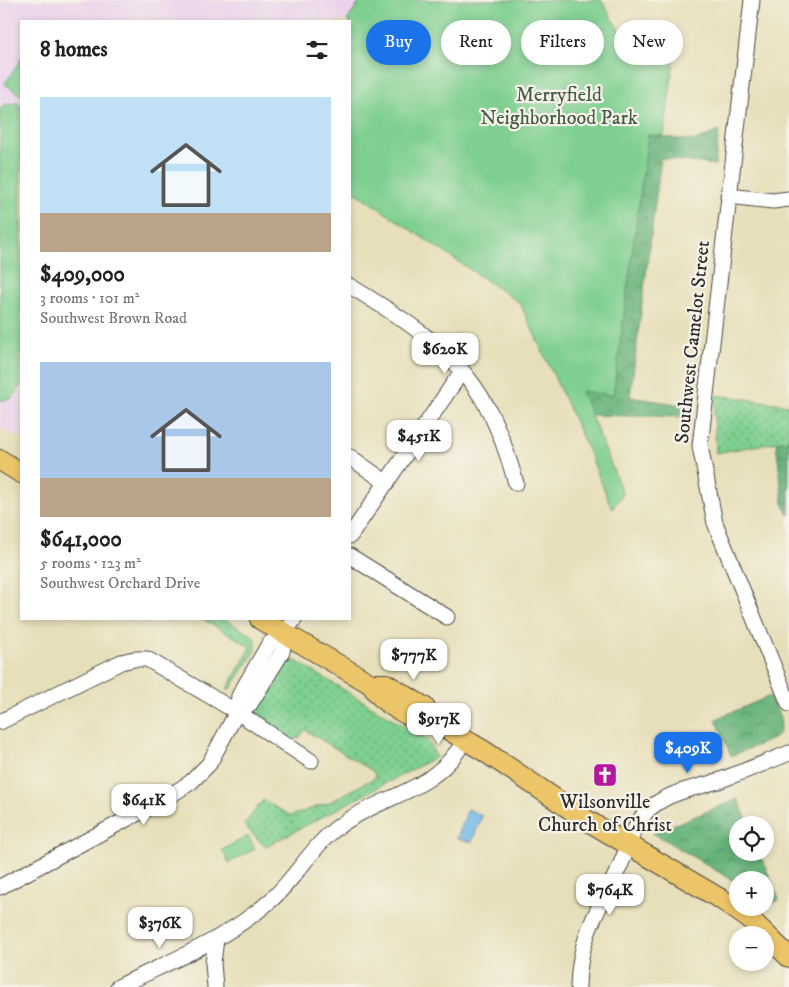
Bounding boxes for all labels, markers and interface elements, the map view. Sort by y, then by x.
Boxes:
chip: Buy [366,20,431,65]
chip: Rent [441,20,511,65]
chip: Filters [521,20,604,65]
chip: New [614,20,683,65]
icon: filters [303,36,331,64]
text: 8 homes [40,37,108,63]
park label: Merryfield Neighborhood Park [480,83,638,131]
icon: home [141,130,231,220]
street label: Southwest Camelot Street [670,239,716,445]
text: $409,000 [40,262,125,288]
text: 3 rooms · 101 m² [40,288,139,308]
text: Southwest Brown Road [40,308,187,328]
pin: $620K [410,332,480,375]
text: $620K [423,339,467,359]
icon: home [141,395,231,485]
pin: $451K [384,420,454,462]
text: $451K [398,426,440,446]
text: $641,000 [40,527,122,553]
text: 5 rooms · 123 m² [40,553,141,573]
text: Southwest Orchard Drive [40,573,200,593]
pin: $777K [379,638,449,681]
text: $777K [391,645,437,665]
pin: $917K [404,702,474,745]
text: $917K [418,709,460,729]
pin: $409K [653,732,723,774]
text: $409K [665,738,711,758]
church icon: Wilsonville Church of Christ [592,762,618,788]
pin: $641K [109,784,179,826]
text: $641K [122,790,166,810]
place label: Wilsonville Church of Christ [538,790,672,838]
map controls [729,816,774,971]
button: locate [729,816,774,861]
button: + [729,871,774,916]
pin: $764K [575,874,645,916]
text: $764K [587,880,633,900]
pin: $376K [125,906,195,949]
text: $376K [139,913,181,933]
button: − [729,926,774,971]

